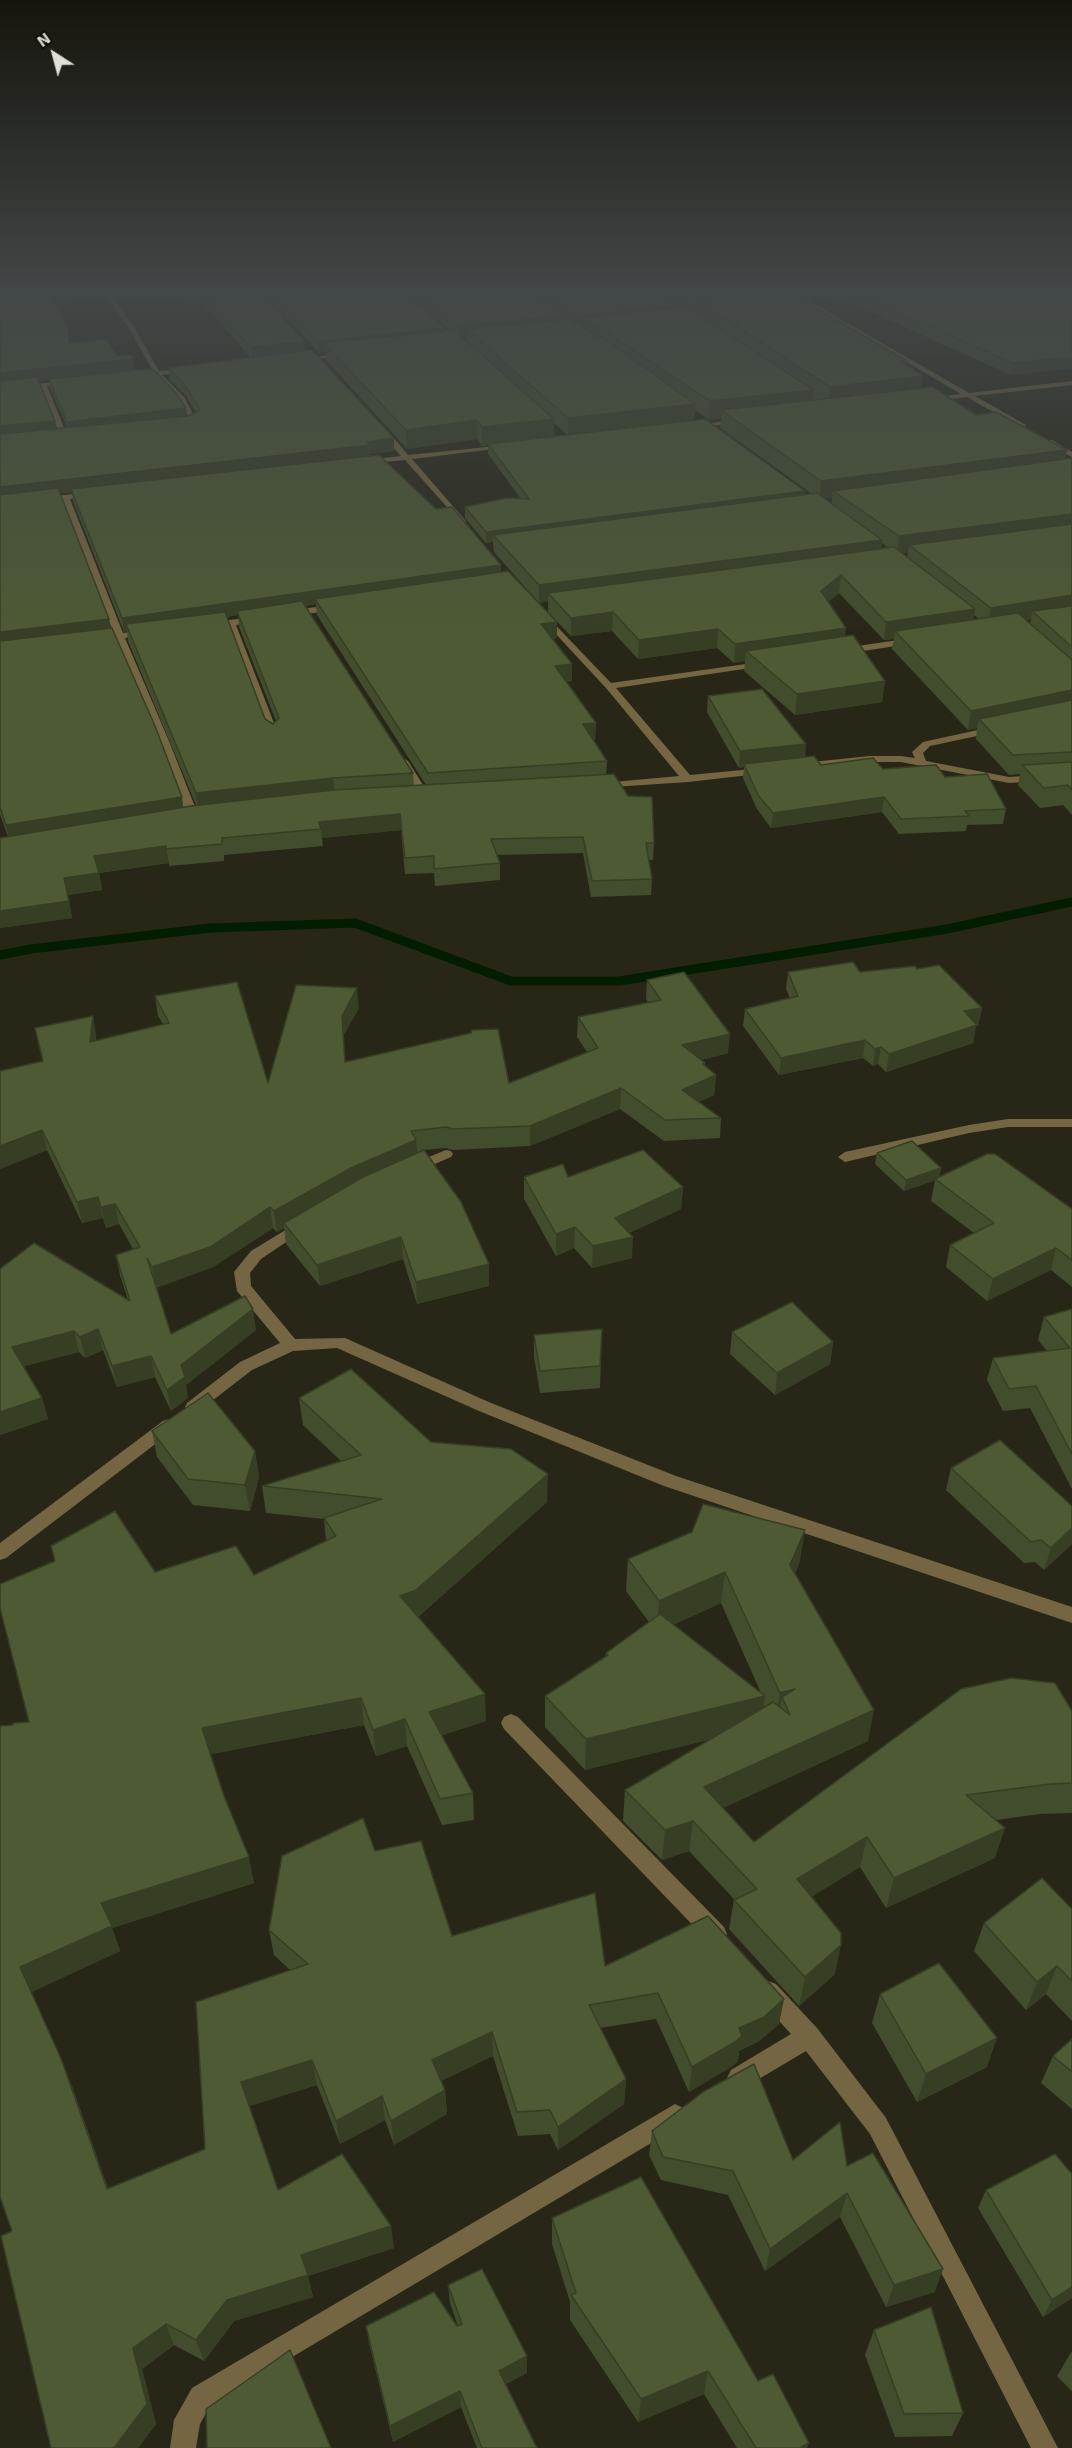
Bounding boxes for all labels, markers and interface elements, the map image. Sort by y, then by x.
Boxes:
north arrow [24,24,84,84]
text: N [33,28,53,50]

